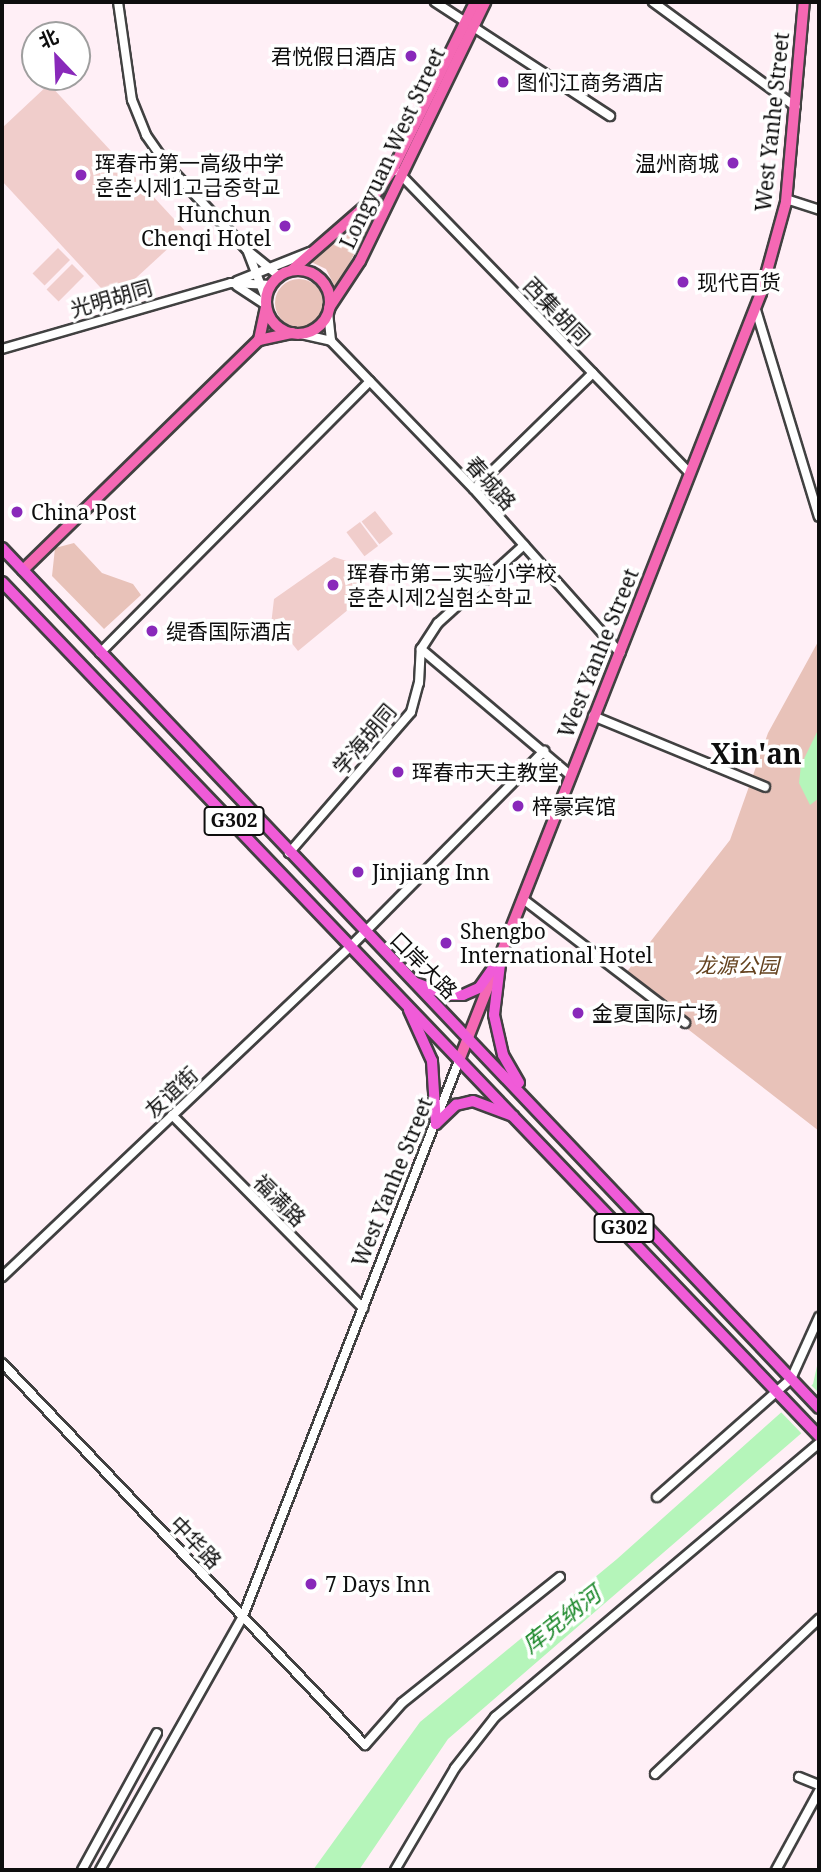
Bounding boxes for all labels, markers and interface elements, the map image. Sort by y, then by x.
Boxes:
north arrow [21,21,91,91]
text: 北 [35,23,62,54]
street label: West Yanhe Street [750,31,794,213]
place label: 君悦假日酒店 [271,43,397,69]
street label: Longyuan West Street [334,43,450,253]
marker: 君悦假日酒店 [403,48,419,64]
place label: 图们江商务酒店 [517,69,664,95]
marker: 图们江商务酒店 [495,74,511,90]
place label: 珲春市第一高级中学 훈춘시제1고급중학교 [95,150,284,200]
place label: 温州商城 [635,150,719,176]
marker: 温州商城 [725,155,741,171]
marker: 珲春市第一高级中学 훈춘시제1고급중학교 [73,167,89,183]
place label: Hunchun Chenqi Hotel [141,201,271,251]
marker: Hunchun Chenqi Hotel [277,218,293,234]
place label: 现代百货 [697,269,781,295]
street label: 西集胡同 [519,272,595,350]
street label: 光明胡同 [67,274,155,322]
marker: 现代百货 [675,274,691,290]
street label: 春城路 [461,451,521,515]
place label: China Post [31,499,136,525]
marker: China Post [9,504,25,520]
place label: 珲春市第二实验小学校 훈춘시제2실험소학교 [347,560,557,610]
street label: West Yanhe Street [553,565,643,741]
marker: 珲春市第二实验小学校 훈춘시제2실험소학교 [325,577,341,593]
place label: 缇香国际酒店 [166,618,292,644]
marker: 缇香国际酒店 [144,623,160,639]
street label: 学海胡同 [327,699,401,779]
district label: Xin'an [710,736,802,770]
place label: 珲春市天主教堂 [412,759,559,785]
marker: 珲春市天主教堂 [390,764,406,780]
place label: 梓豪宾馆 [532,793,616,819]
marker: 梓豪宾馆 [510,798,526,814]
road number: G302 [202,806,266,836]
place label: Jinjiang Inn [372,859,490,885]
marker: Jinjiang Inn [350,864,366,880]
place label: Shengbo International Hotel [460,918,653,968]
street label: 口岸大路 [385,926,463,1004]
marker: Shengbo International Hotel [438,935,454,951]
park label: 龙源公园 [695,952,779,978]
place label: 金夏国际广场 [592,1000,718,1026]
marker: 金夏国际广场 [570,1005,586,1021]
street label: 友谊街 [139,1061,203,1123]
street label: West Yanhe Street [347,1094,437,1270]
street label: 福满路 [249,1169,311,1231]
road number: G302 [592,1212,656,1244]
street label: 中华路 [165,1511,227,1573]
place label: 7 Days Inn [325,1571,430,1597]
marker: 7 Days Inn [303,1576,319,1592]
water label: 库克纳河 [516,1580,606,1658]

